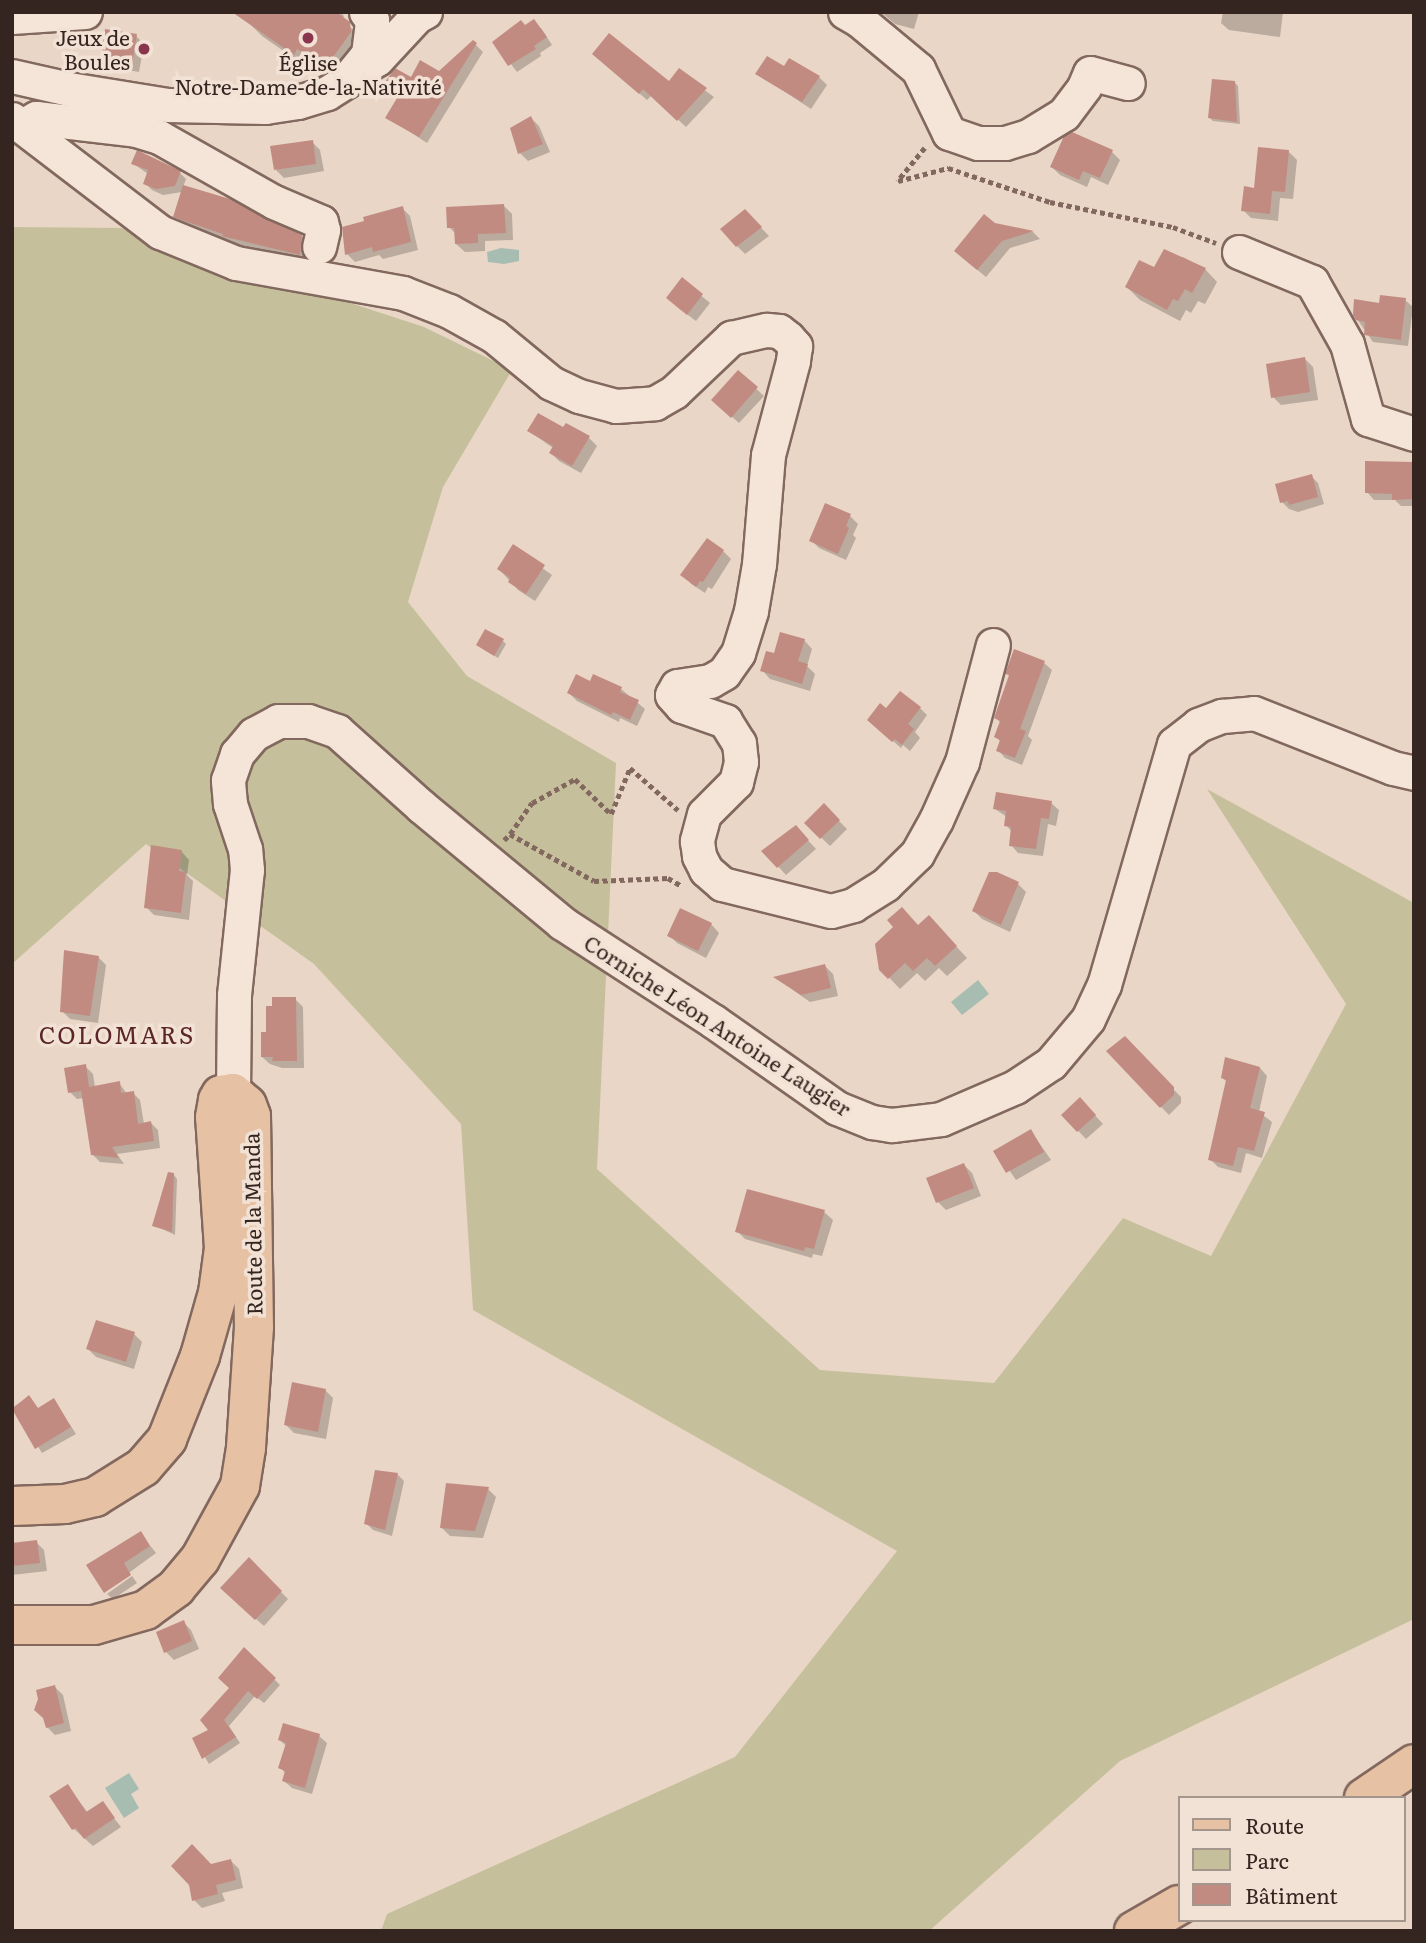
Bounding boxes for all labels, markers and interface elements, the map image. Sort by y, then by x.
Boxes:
place label: Jeux de Boules [55,24,130,74]
marker: Église Notre-Dame-de-la-Nativité [300,30,316,46]
marker: Jeux de Boules [136,41,152,57]
place label: Église Notre-Dame-de-la-Nativité [174,49,442,99]
street label: Corniche Léon Antoine Laugier [580,929,856,1121]
district label: COLOMARS [40,1020,194,1048]
street label: Route de la Manda [238,1132,266,1316]
legend [1178,1796,1405,1922]
text: Route [1245,1809,1304,1840]
text: Parc [1245,1844,1289,1875]
text: Bâtiment [1245,1879,1338,1910]

